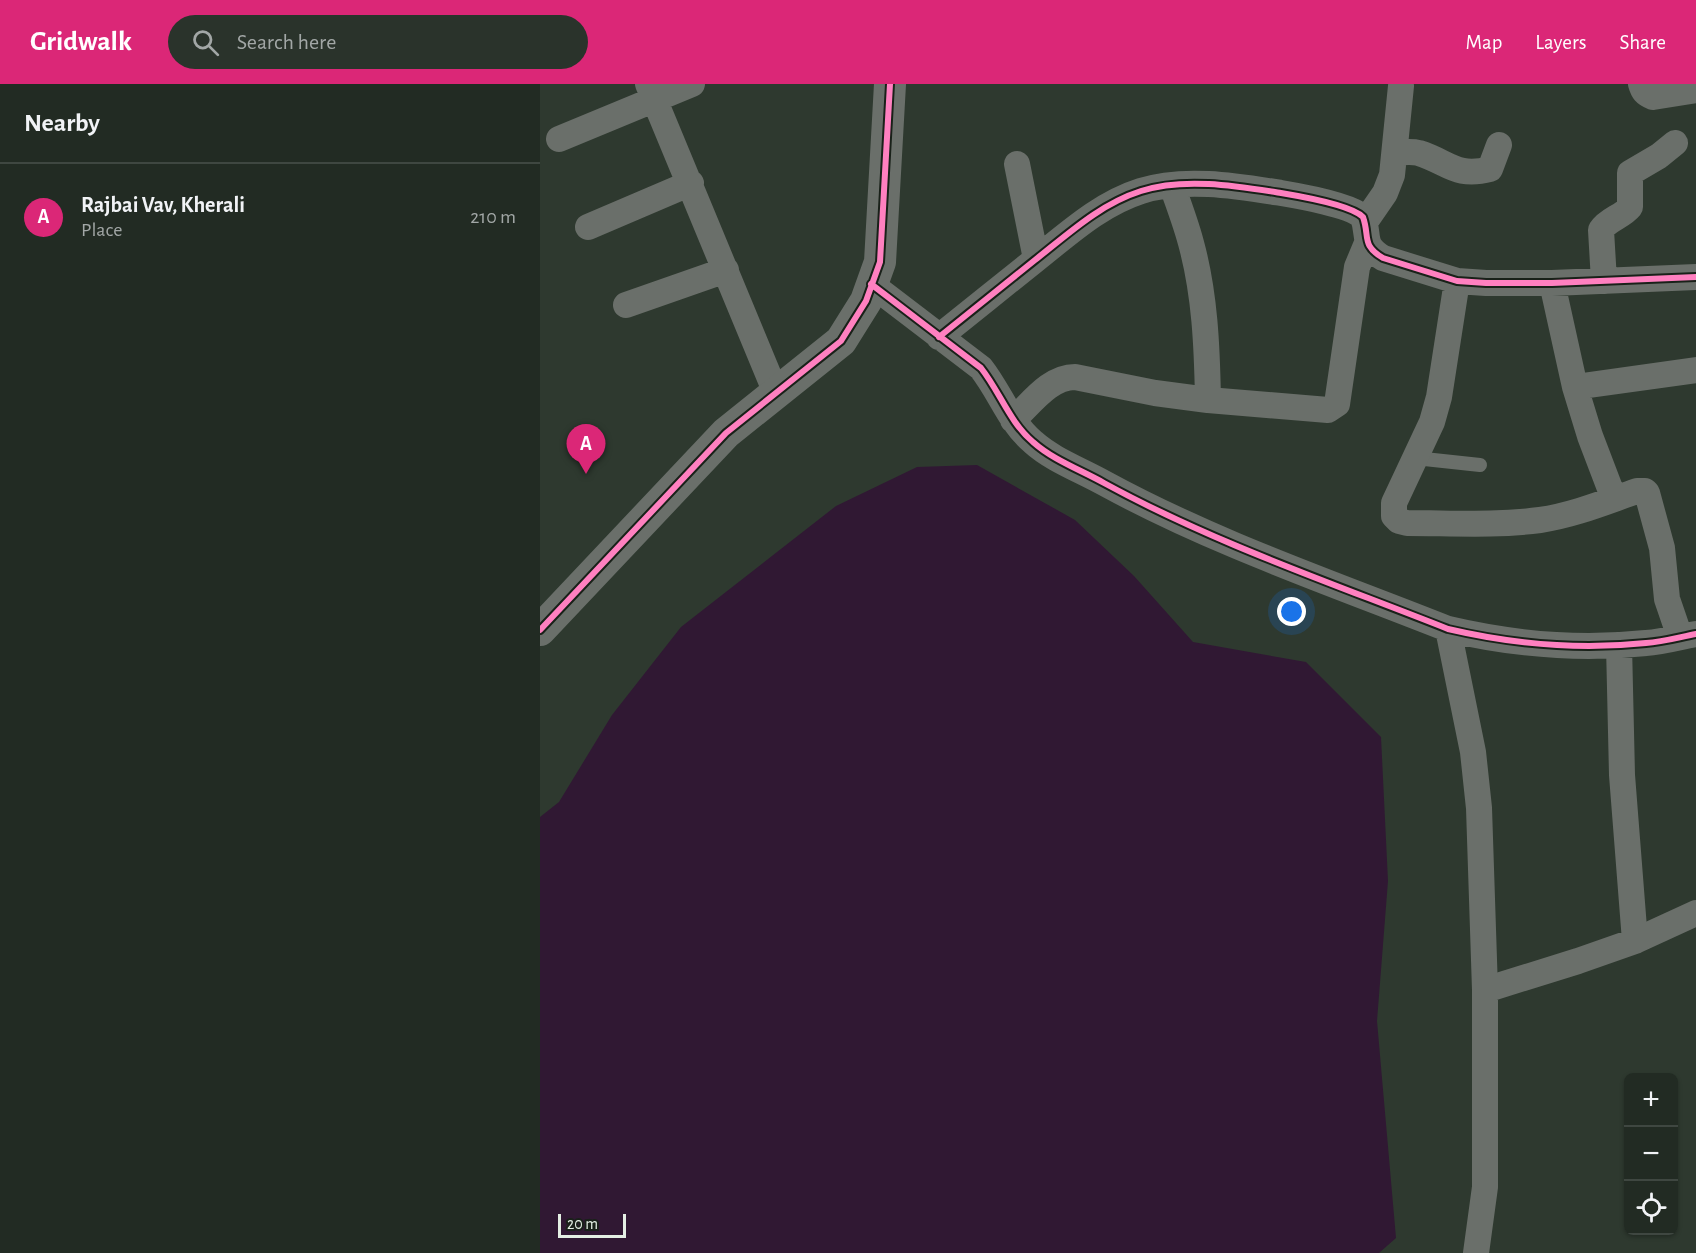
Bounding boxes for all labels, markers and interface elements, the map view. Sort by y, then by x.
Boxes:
search box [168,15,588,69]
icon: search [189,26,222,59]
text: Gridwalk [30,28,132,56]
text: Search here [237,31,336,53]
text: Map [1466,32,1502,53]
text: Layers [1535,32,1586,53]
text: Share [1619,32,1666,53]
text: Nearby [24,110,100,136]
text: Rajbai Vav, Kherali [81,194,245,216]
text: A [38,207,50,227]
text: 210 m [470,207,516,227]
text: Place [81,220,122,240]
pin: A [566,424,606,474]
your location [1277,597,1306,626]
map controls [1624,1073,1678,1235]
button: + [1624,1073,1678,1127]
button: − [1624,1127,1678,1181]
button: locate [1624,1181,1678,1235]
scale bar [558,1211,626,1238]
text: 20 m [567,1216,598,1232]

